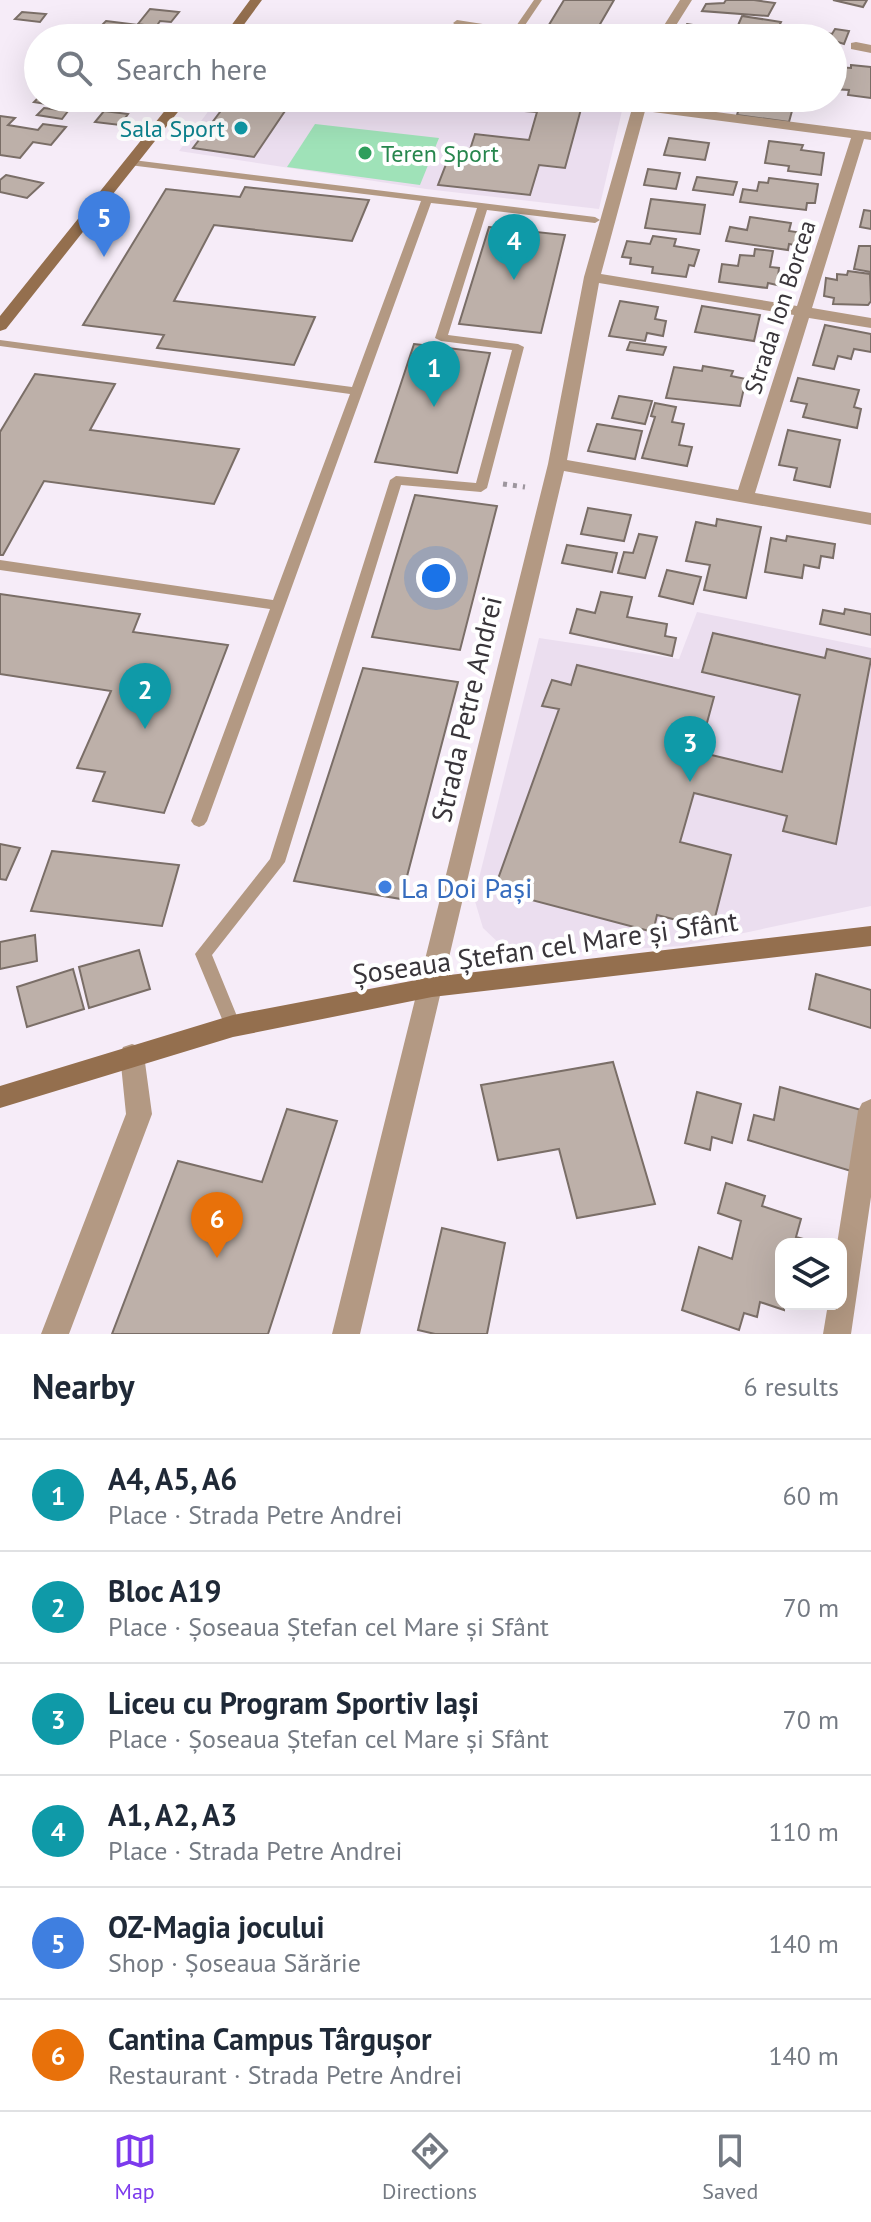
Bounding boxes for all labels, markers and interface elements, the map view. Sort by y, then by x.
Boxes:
search box [24,24,847,112]
icon: search [52,46,96,90]
text: Search here [116,49,267,88]
place label: Sala Sport [119,113,225,144]
marker: Sala Sport [232,119,250,137]
place label: Teren Sport [381,138,499,169]
marker: Teren Sport [356,144,374,162]
pin: 5 [78,191,130,257]
pin: 4 [488,214,540,280]
street label: Strada Ion Borcea [737,216,823,398]
pin: 1 [408,341,460,407]
your location [416,558,456,598]
street label: Strada Petre Andrei [422,592,510,826]
pin: 2 [119,663,171,729]
pin: 3 [664,716,716,782]
place label: La Doi Pași [401,869,532,906]
marker: La Doi Pași [376,878,394,896]
street label: Șoseaua Ștefan cel Mare și Sfânt [350,902,740,992]
pin: 6 [191,1192,243,1258]
map controls [775,1238,847,1310]
button: layers [775,1238,847,1310]
text: Nearby [32,1364,134,1408]
text: 6 results [744,1370,839,1403]
text: A4, A5, A6 [108,1459,237,1498]
text: 1 [51,1479,65,1512]
text: 60 m [783,1479,839,1512]
text: Place · Strada Petre Andrei [108,1498,403,1531]
text: Bloc A19 [108,1571,222,1610]
text: 2 [51,1591,65,1624]
text: 70 m [783,1591,839,1624]
text: Place · Șoseaua Ștefan cel Mare și Sfânt [108,1610,549,1643]
text: Liceu cu Program Sportiv Iași [108,1683,479,1722]
text: 3 [51,1703,65,1736]
text: 70 m [783,1703,839,1736]
text: Place · Șoseaua Ștefan cel Mare și Sfânt [108,1722,549,1755]
text: A1, A2, A3 [108,1795,237,1834]
text: 4 [51,1815,65,1848]
text: 110 m [768,1815,839,1848]
text: Place · Strada Petre Andrei [108,1834,403,1867]
text: OZ-Magia jocului [108,1907,325,1946]
text: 5 [51,1927,65,1960]
text: 140 m [768,1927,839,1960]
text: Shop · Șoseaua Sărărie [108,1946,361,1979]
text: Cantina Campus Târgușor [108,2019,432,2058]
text: 6 [51,2039,65,2072]
text: 140 m [768,2039,839,2072]
text: Restaurant · Strada Petre Andrei [108,2058,462,2091]
tab: Map [113,2129,157,2205]
tab: Directions [382,2129,477,2205]
tab: Saved [702,2129,758,2205]

